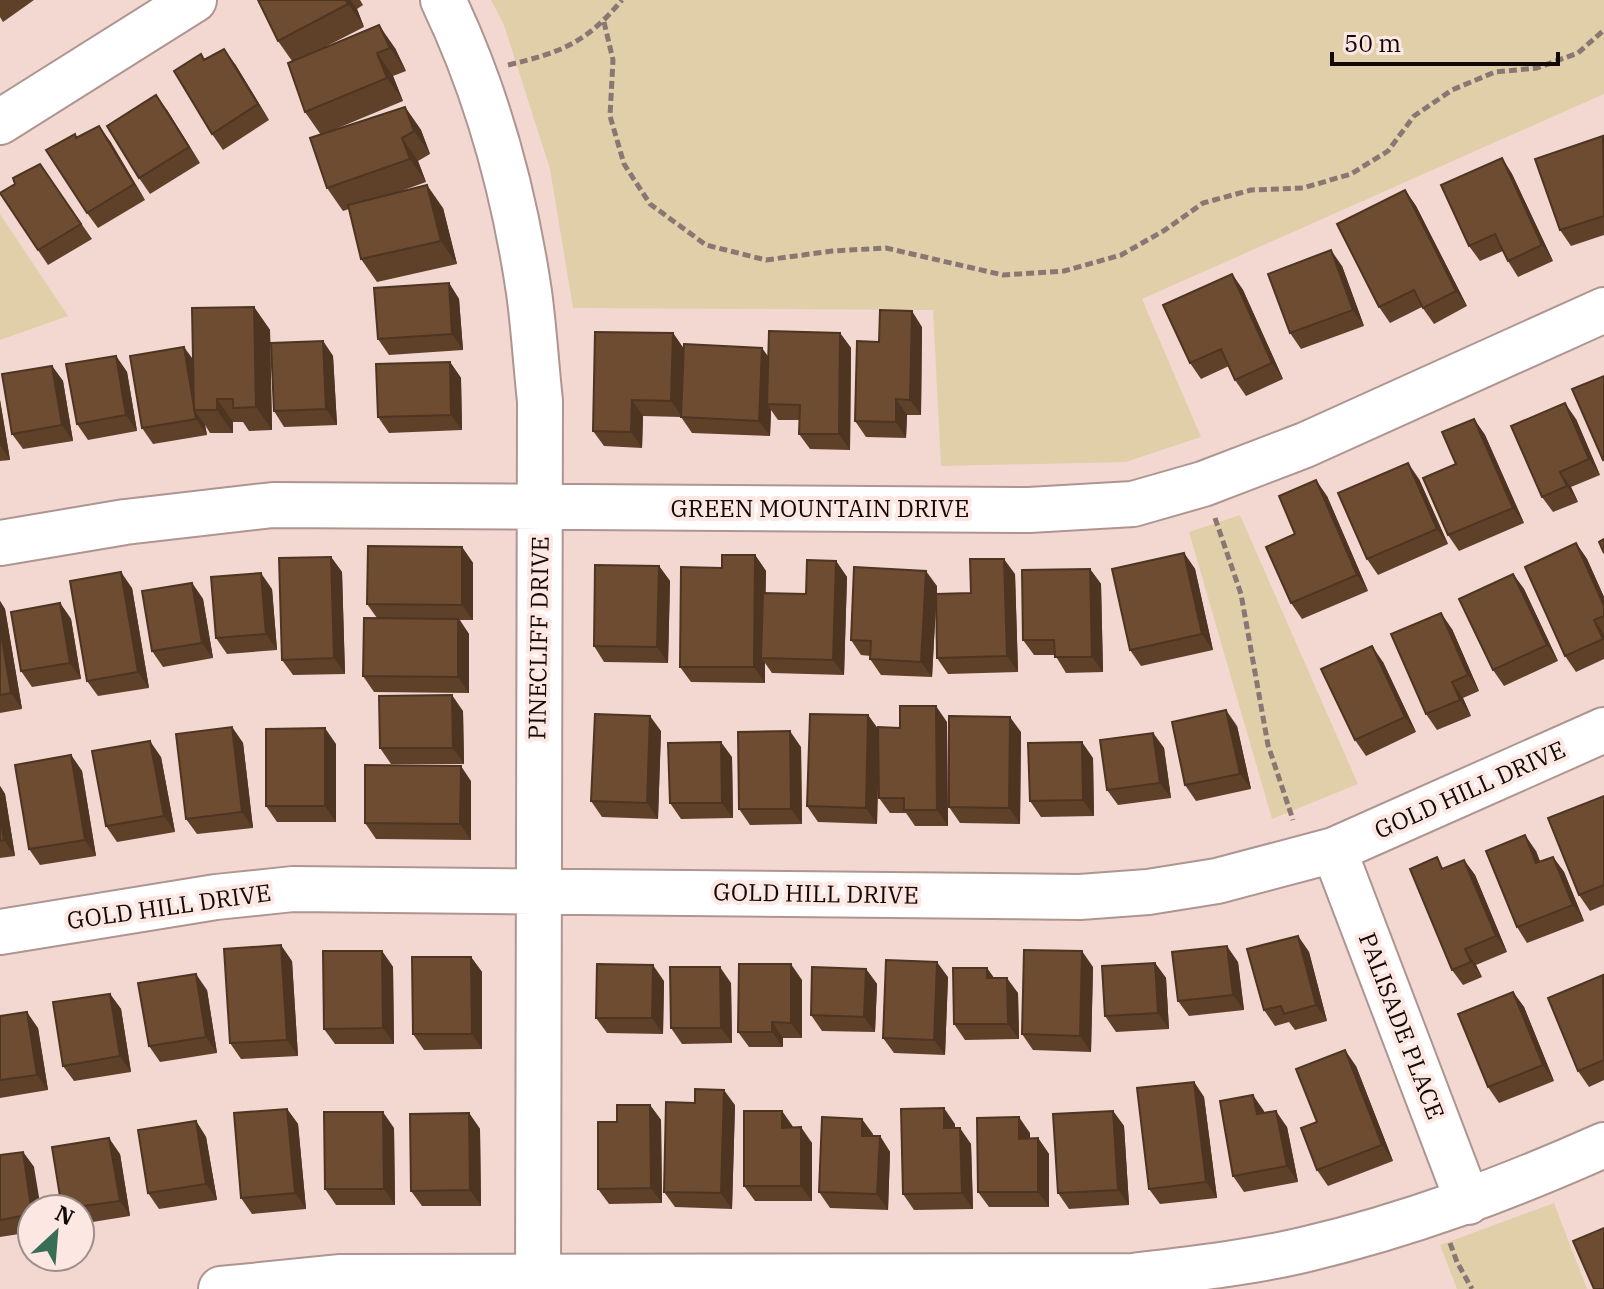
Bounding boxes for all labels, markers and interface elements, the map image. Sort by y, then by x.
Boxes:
scale bar [1332,16,1558,66]
text: 50 m [1344,27,1401,59]
street label: GREEN MOUNTAIN DRIVE [671,492,969,524]
street label: PINECLIFF DRIVE [520,536,556,740]
street label: GOLD HILL DRIVE [1369,733,1570,846]
street label: GOLD HILL DRIVE [713,875,919,911]
street label: GOLD HILL DRIVE [65,876,273,936]
street label: PALISADE PLACE [1352,928,1452,1124]
north arrow [16,1193,96,1273]
text: N [51,1198,79,1231]

